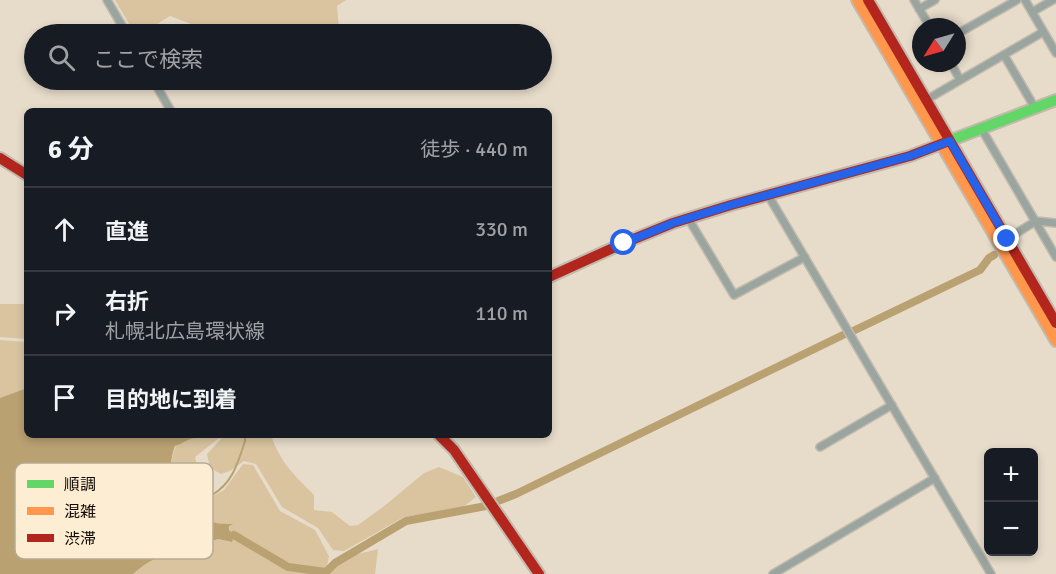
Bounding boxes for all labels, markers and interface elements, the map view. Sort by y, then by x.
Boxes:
north arrow [912,18,966,72]
search box [24,24,552,90]
icon: search [45,41,78,74]
text: ここで検索 [93,46,203,73]
text: 6 分 [48,134,94,166]
text: 徒歩 · 440 m [420,137,528,162]
icon: ahead [48,213,81,246]
text: 330 m [475,217,528,242]
text: 直進 [105,218,149,245]
route end [993,225,1019,251]
route start [610,229,636,255]
text: 右折 [105,288,149,315]
icon: right [48,297,81,330]
text: 110 m [475,301,528,326]
text: 札幌北広島環状線 [105,319,265,344]
icon: arrive [48,381,81,414]
text: 目的地に到着 [105,386,237,413]
map controls [984,448,1038,556]
button: + [984,448,1038,502]
legend [15,463,213,559]
text: 順調 [64,475,96,495]
text: 混雑 [64,502,96,522]
button: − [984,502,1038,556]
text: 渋滞 [64,529,96,549]

